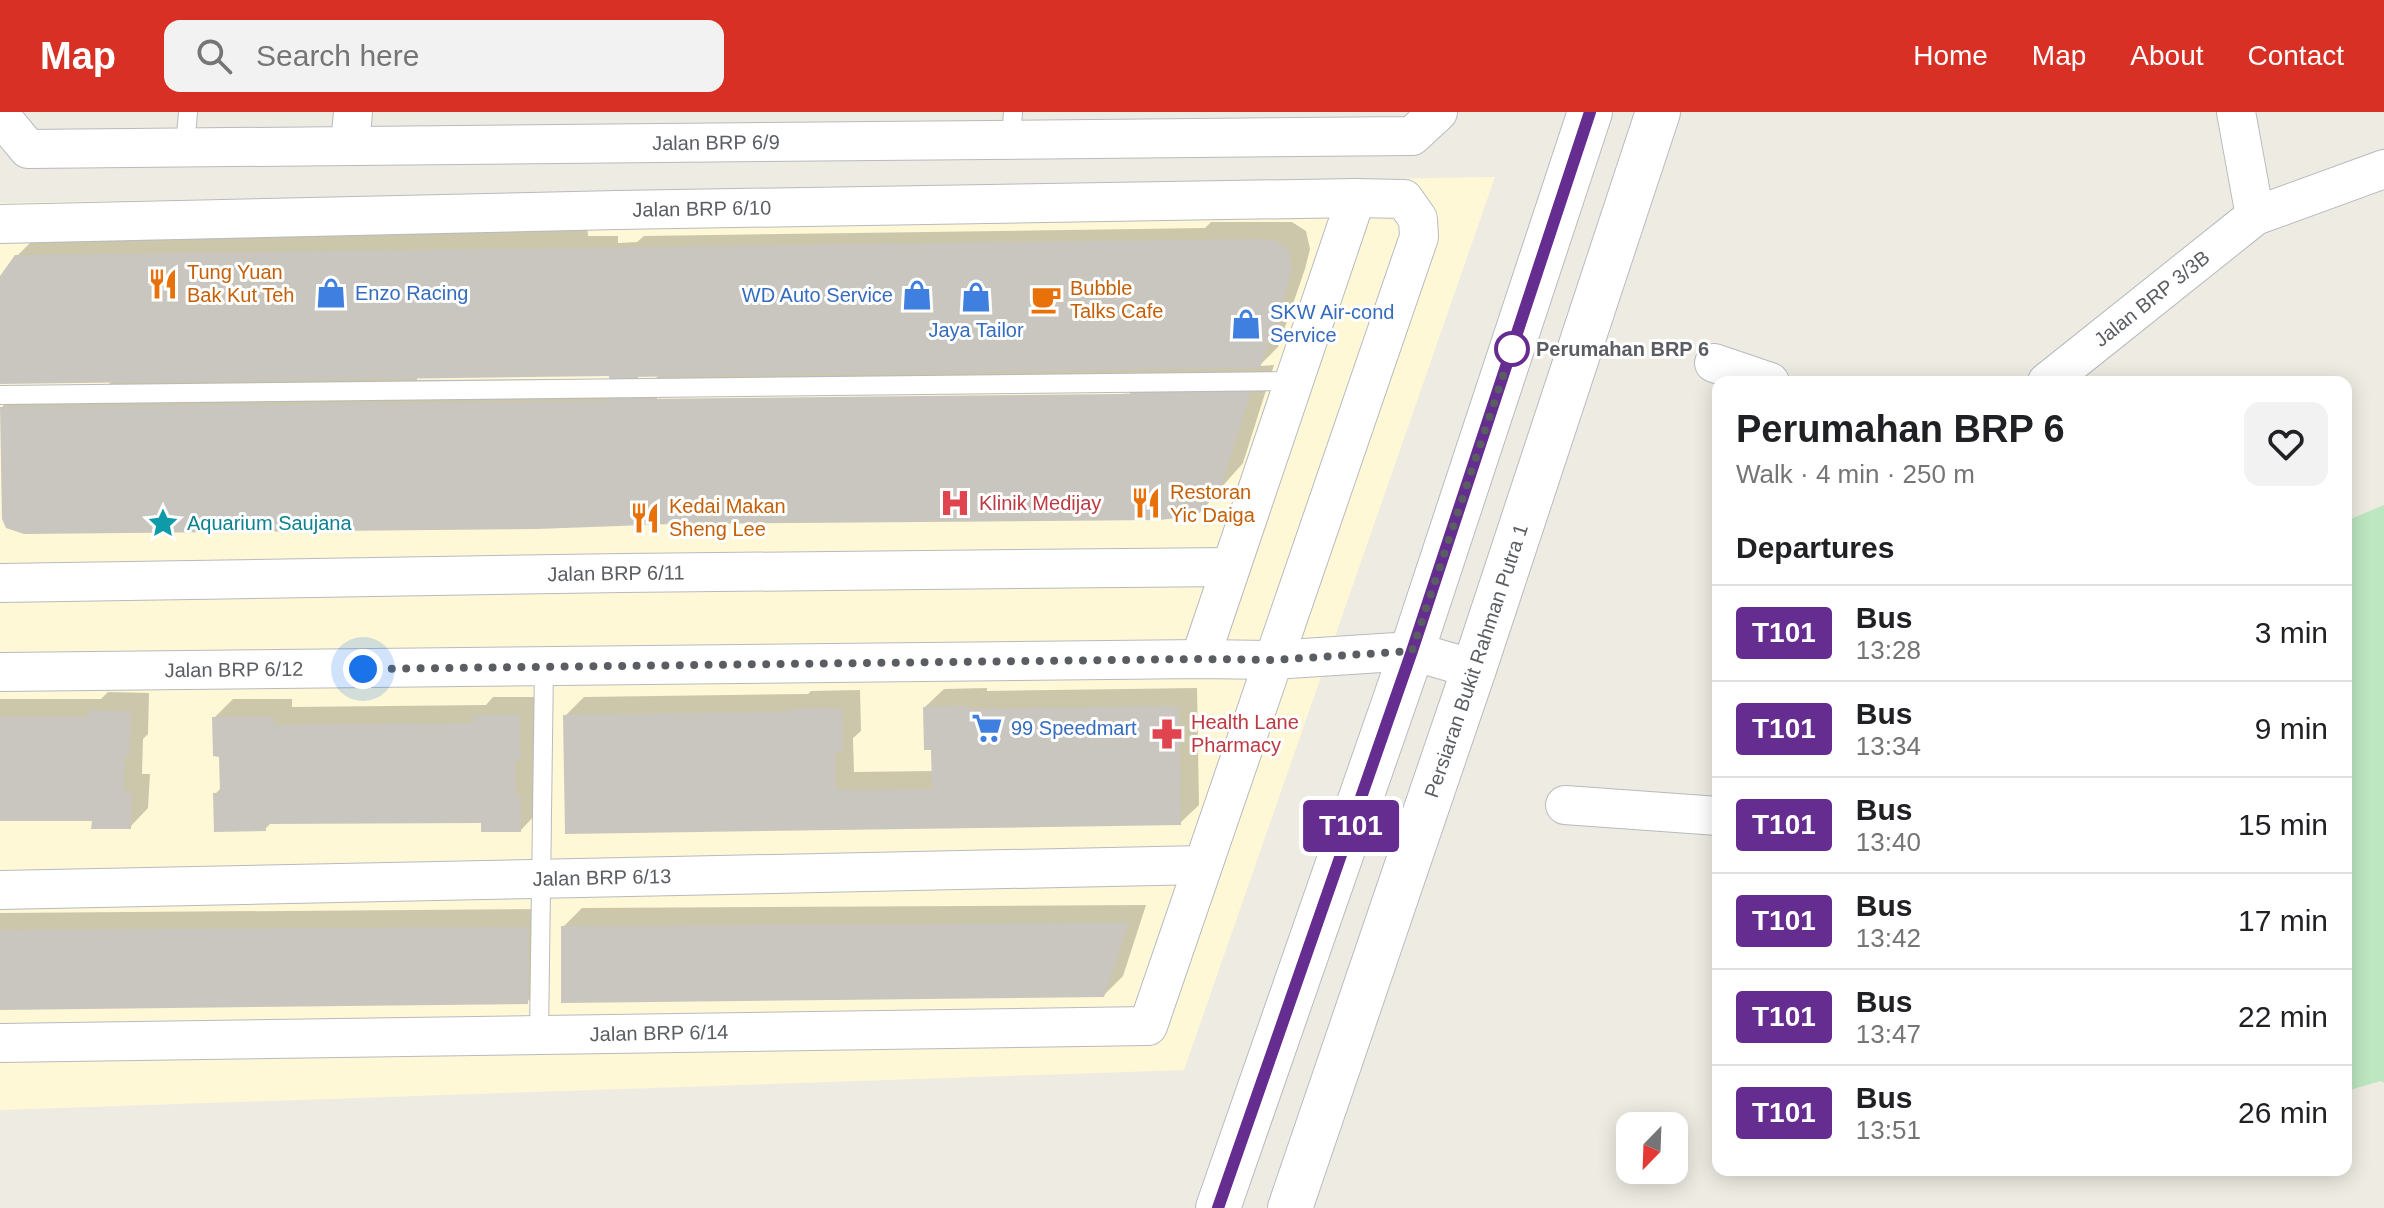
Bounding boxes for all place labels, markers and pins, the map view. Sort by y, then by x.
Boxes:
place label: Tung Yuan Bak Kut Teh [187,261,294,306]
restaurant icon: Tung Yuan Bak Kut Teh [146,267,180,301]
shop icon: Enzo Racing [314,276,348,310]
place label: Bubble Talks Cafe [1070,277,1163,322]
shop icon: WD Auto Service [900,278,934,312]
shop icon: Jaya Tailor [959,280,993,314]
place label: Enzo Racing [355,282,468,304]
cafe icon: Bubble Talks Cafe [1029,282,1063,316]
place label: WD Auto Service [742,284,893,306]
place label: SKW Air-cond Service [1270,301,1394,346]
shop icon: SKW Air-cond Service [1229,307,1263,341]
place label: Jaya Tailor [928,319,1024,341]
marker: Perumahan BRP 6 [1495,332,1529,366]
place label: Perumahan BRP 6 [1536,338,1709,360]
place label: Restoran Yic Daiga [1170,481,1256,526]
hospital icon: Klinik Medijay [938,486,972,520]
restaurant icon: Restoran Yic Daiga [1129,486,1163,520]
place label: Klinik Medijay [979,492,1101,514]
place label: Kedai Makan Sheng Lee [669,495,786,540]
restaurant icon: Kedai Makan Sheng Lee [628,501,662,535]
place icon: Aquarium Saujana [146,506,180,540]
place label: Aquarium Saujana [187,512,352,534]
supermarket icon: 99 Speedmart [970,711,1004,745]
place label: Health Lane Pharmacy [1191,711,1299,756]
place label: 99 Speedmart [1011,717,1137,739]
pharmacy icon: Health Lane Pharmacy [1150,717,1184,751]

